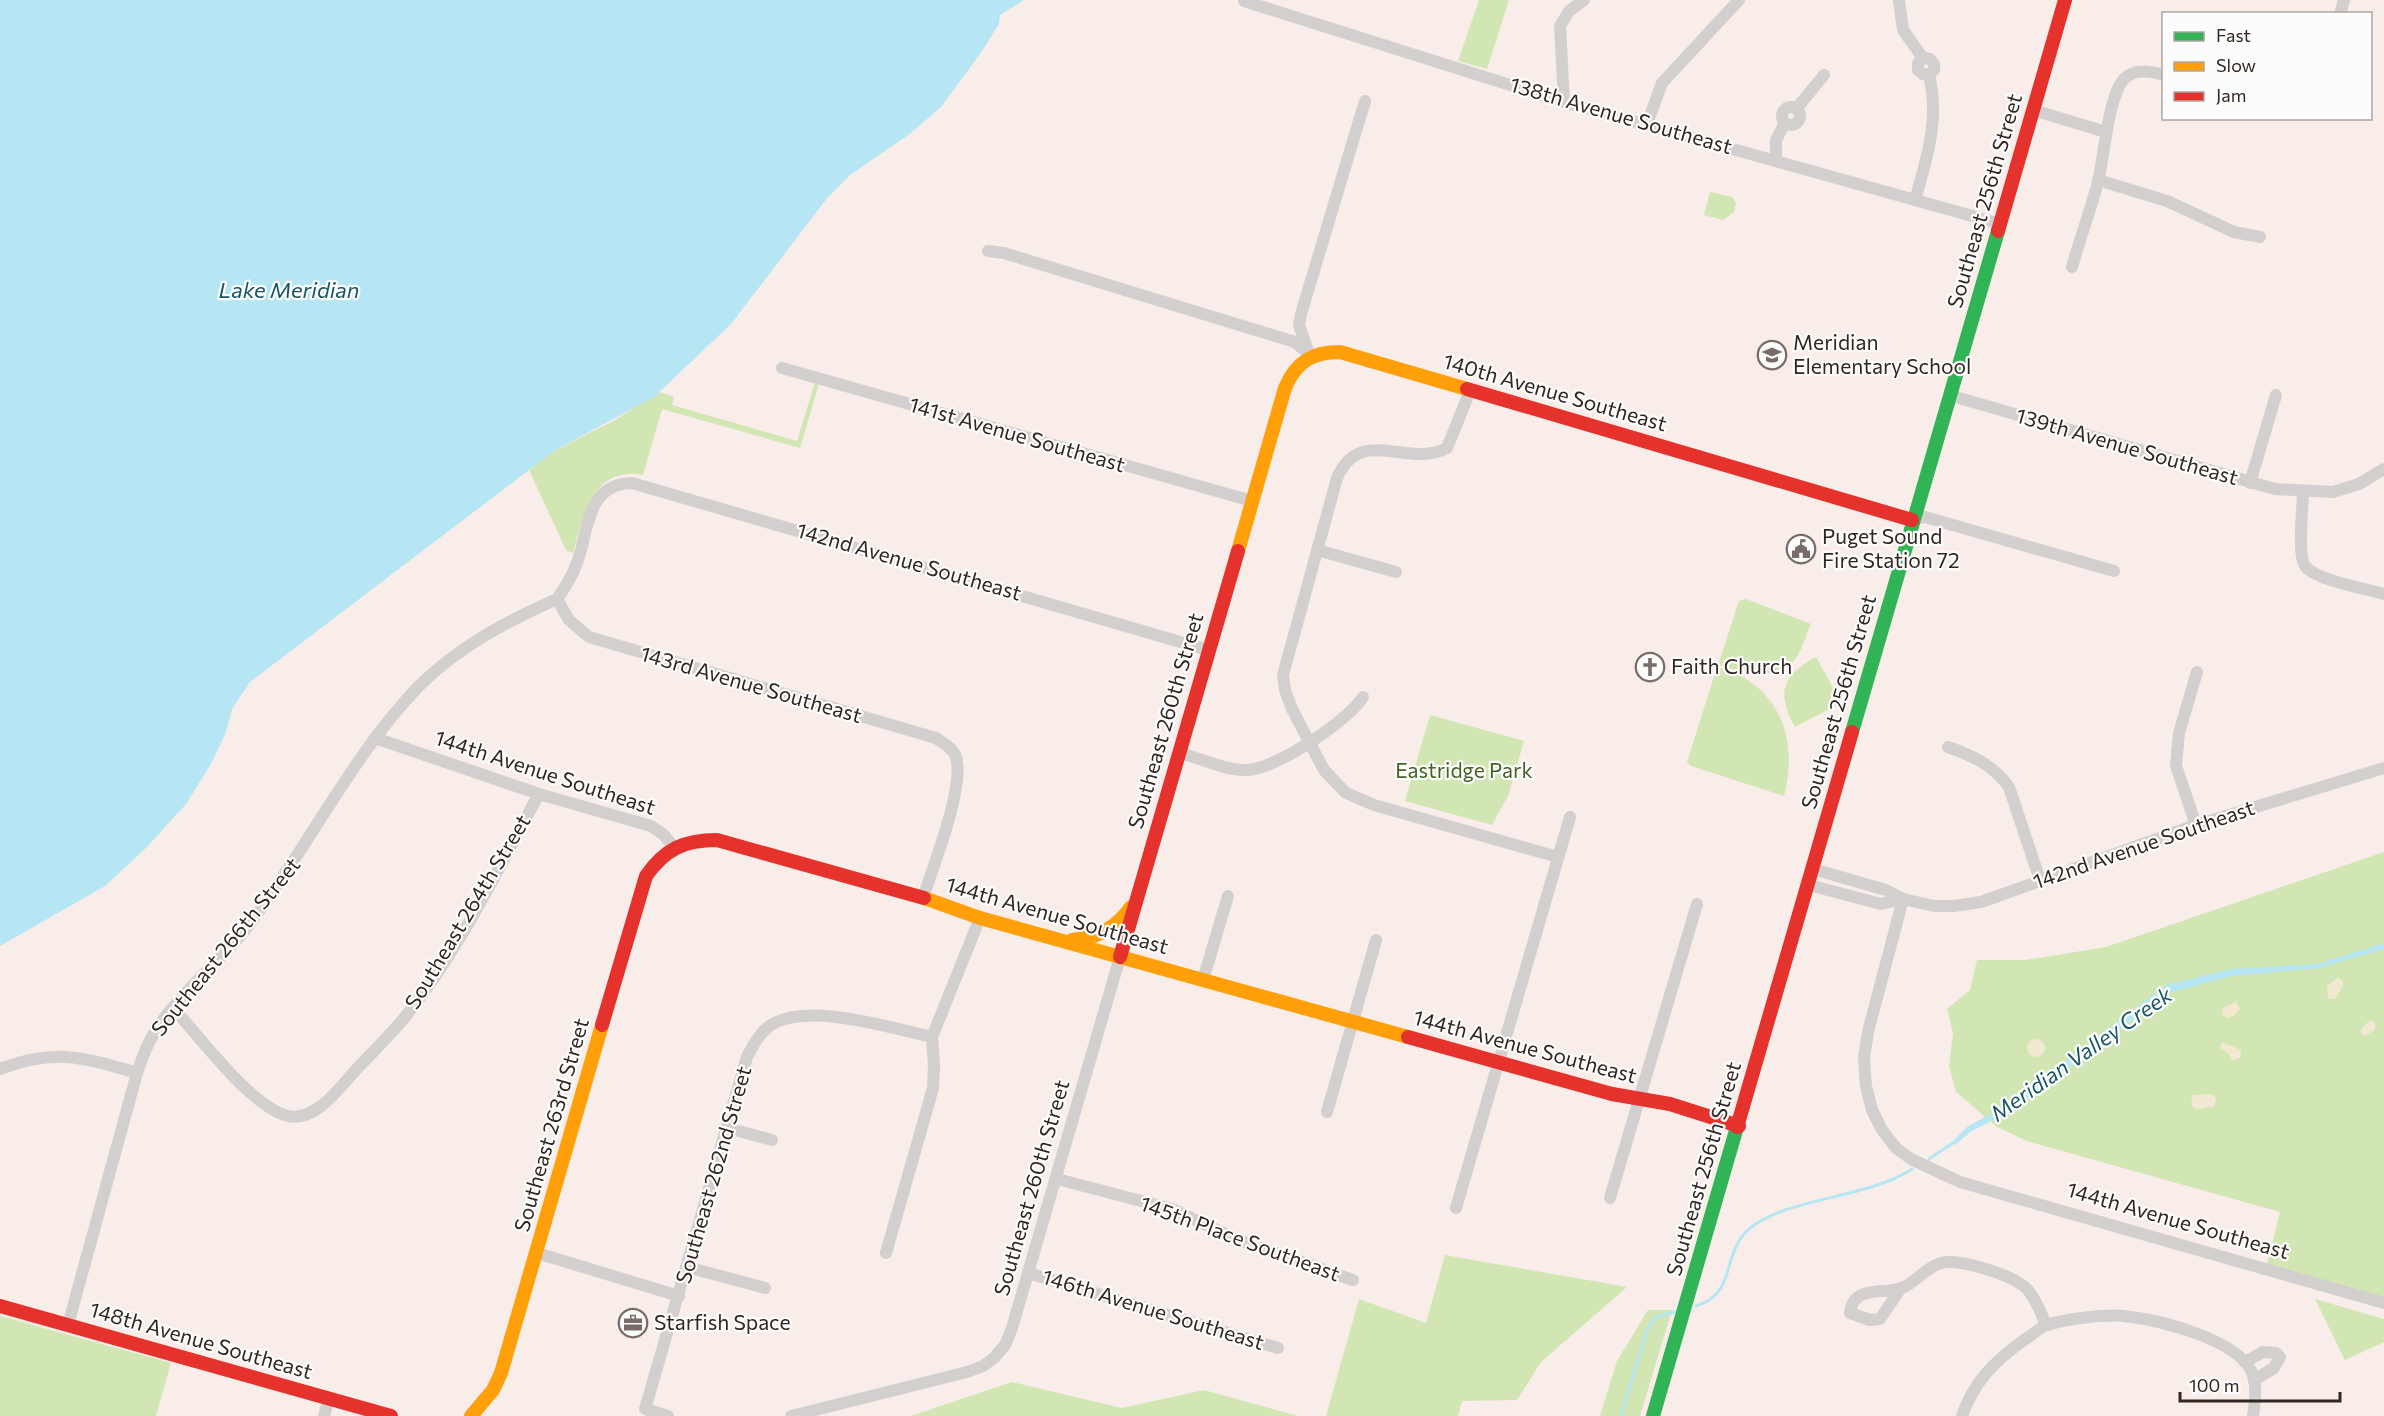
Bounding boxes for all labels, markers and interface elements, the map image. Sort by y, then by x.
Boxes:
legend [2162,12,2372,120]
text: Fast [2216,24,2251,46]
text: Slow [2216,54,2256,76]
street label: 138th Avenue Southeast [1508,71,1735,158]
text: Jam [2216,84,2246,106]
street label: Southeast 256th Street [1941,90,2026,311]
water label: Lake Meridian [219,276,359,303]
place label: Meridian Elementary School [1793,329,1971,378]
school or university icon: Meridian Elementary School [1756,339,1788,371]
street label: 140th Avenue Southeast [1441,348,1670,435]
street label: 141st Avenue Southeast [907,391,1128,476]
street label: 139th Avenue Southeast [2014,402,2241,489]
street label: 142nd Avenue Southeast [794,516,1025,605]
place label: Puget Sound Fire Station 72 [1822,523,1960,572]
public building icon: Puget Sound Fire Station 72 [1785,533,1817,565]
street label: Southeast 256th Street [1795,591,1880,812]
street label: Southeast 260th Street [1122,610,1207,831]
street label: 143rd Avenue Southeast [638,640,865,727]
church icon: Faith Church [1634,651,1666,683]
place label: Faith Church [1671,653,1792,678]
street label: 144th Avenue Southeast [432,724,659,819]
park label: Eastridge Park [1395,757,1533,782]
street label: 142nd Avenue Southeast [2030,794,2258,893]
street label: Southeast 264th Street [399,809,535,1013]
street label: Southeast 266th Street [145,852,305,1040]
street label: 144th Avenue Southeast [943,871,1172,958]
water label: Meridian Valley Creek [1985,980,2178,1127]
street label: 144th Avenue Southeast [1411,1004,1640,1087]
street label: Southeast 263rd Street [508,1015,593,1234]
street label: Southeast 256th Street [1660,1058,1745,1279]
street label: Southeast 262nd Street [670,1063,756,1286]
street label: Southeast 260th Street [988,1077,1073,1298]
street label: 144th Avenue Southeast [2064,1176,2293,1263]
street label: 145th Place Southeast [1137,1190,1344,1285]
street label: 146th Avenue Southeast [1040,1263,1267,1354]
street label: 148th Avenue Southeast [87,1296,316,1383]
office icon: Starfish Space [617,1307,649,1339]
place label: Starfish Space [654,1309,791,1334]
scale bar [2180,1365,2340,1403]
text: 100 m [2189,1374,2239,1396]

